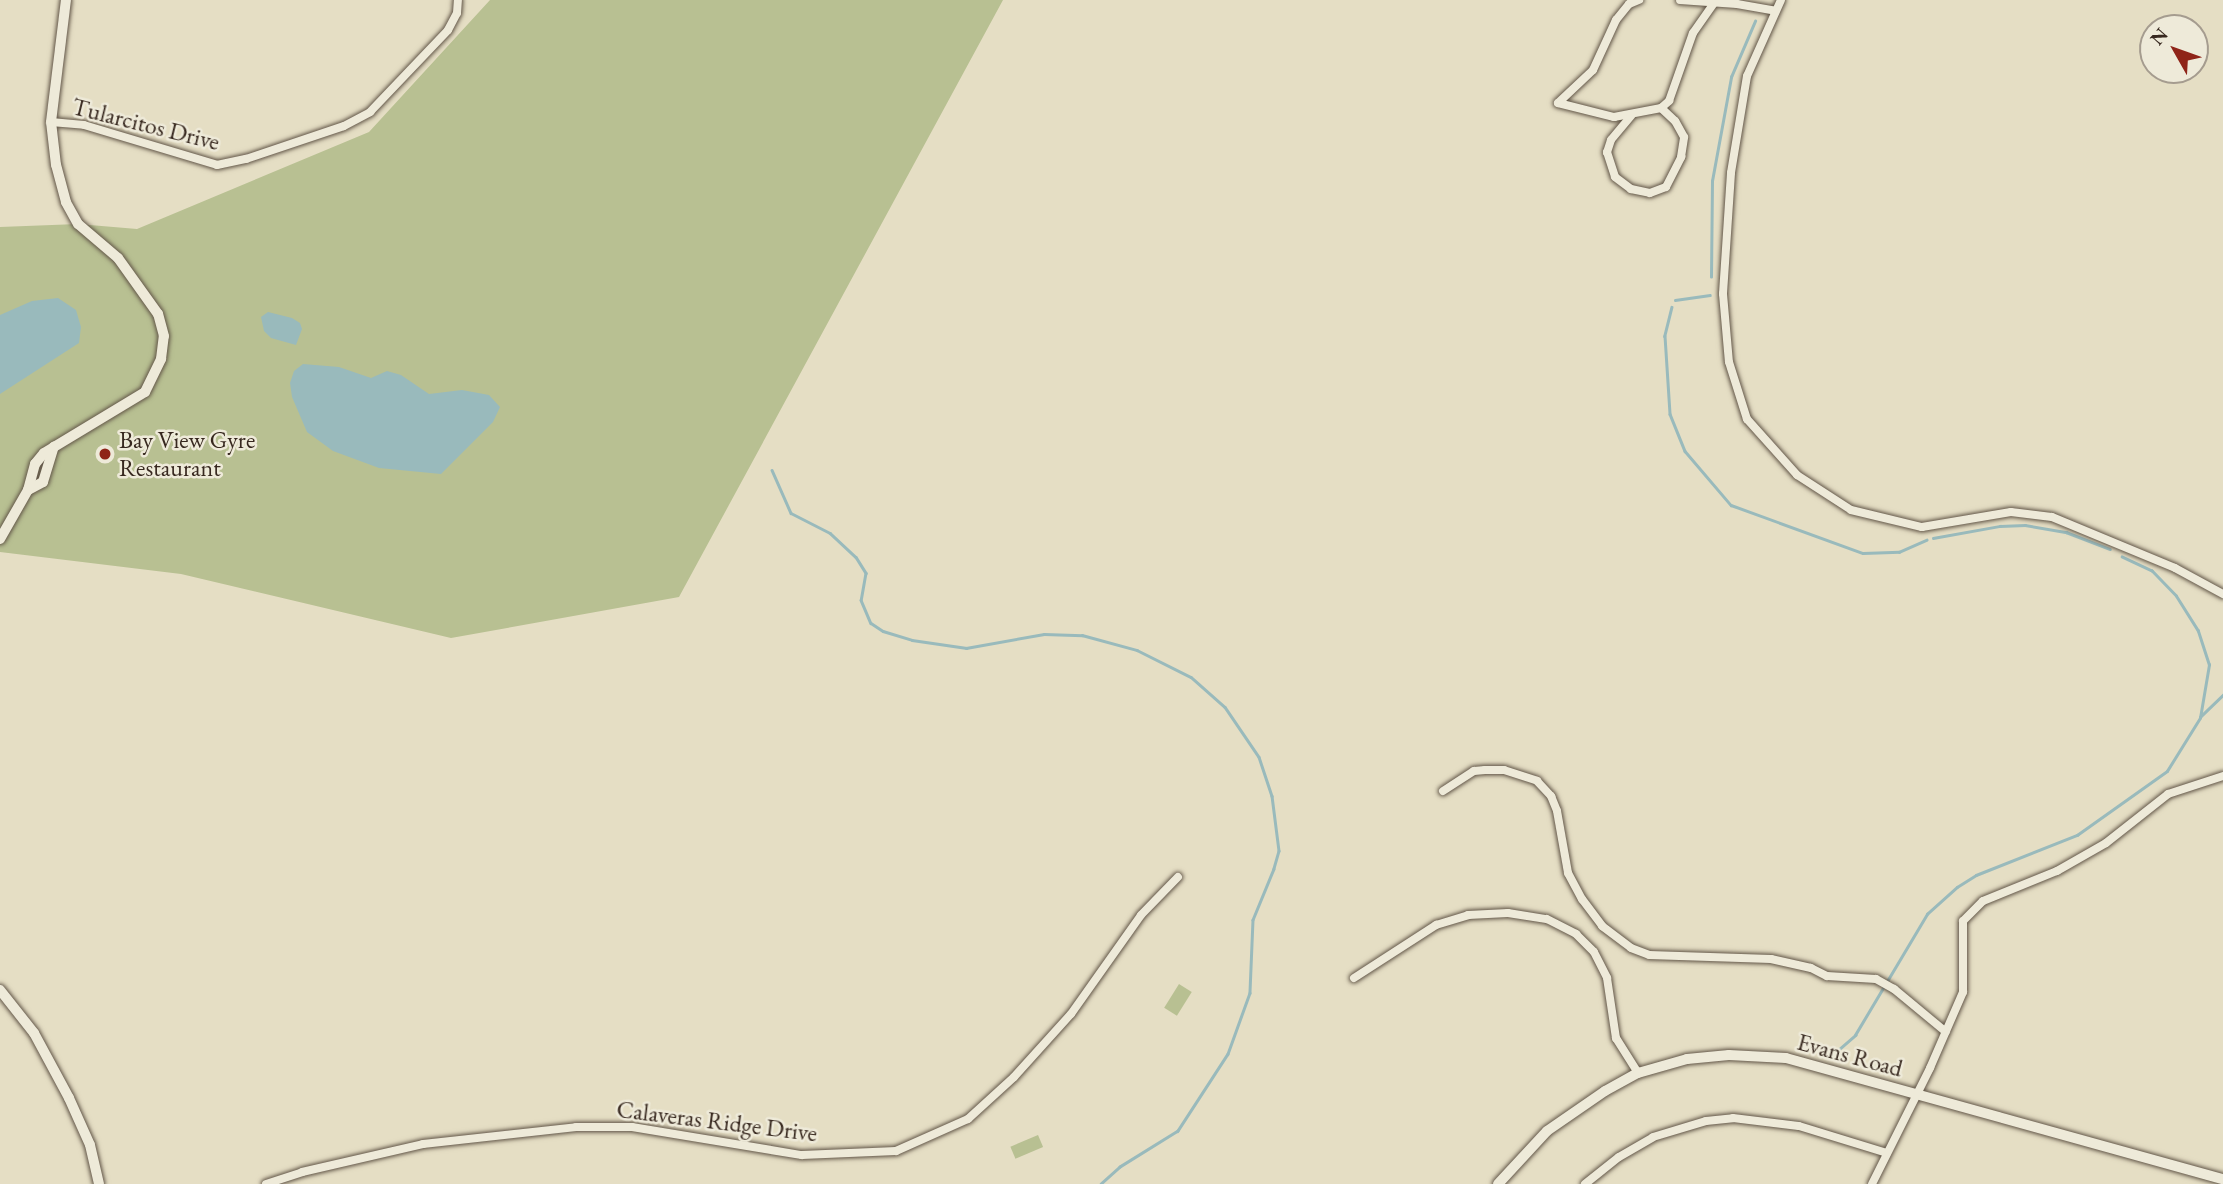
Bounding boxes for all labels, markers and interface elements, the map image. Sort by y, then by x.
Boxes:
north arrow [2139,14,2209,84]
text: N [2145,23,2174,50]
street label: Tularcitos Drive [69,92,223,156]
place label: Bay View Gyre Restaurant [119,426,255,482]
marker: Bay View Gyre Restaurant [97,446,113,462]
street label: Evans Road [1794,1027,1906,1083]
street label: Calaveras Ridge Drive [615,1094,819,1148]

